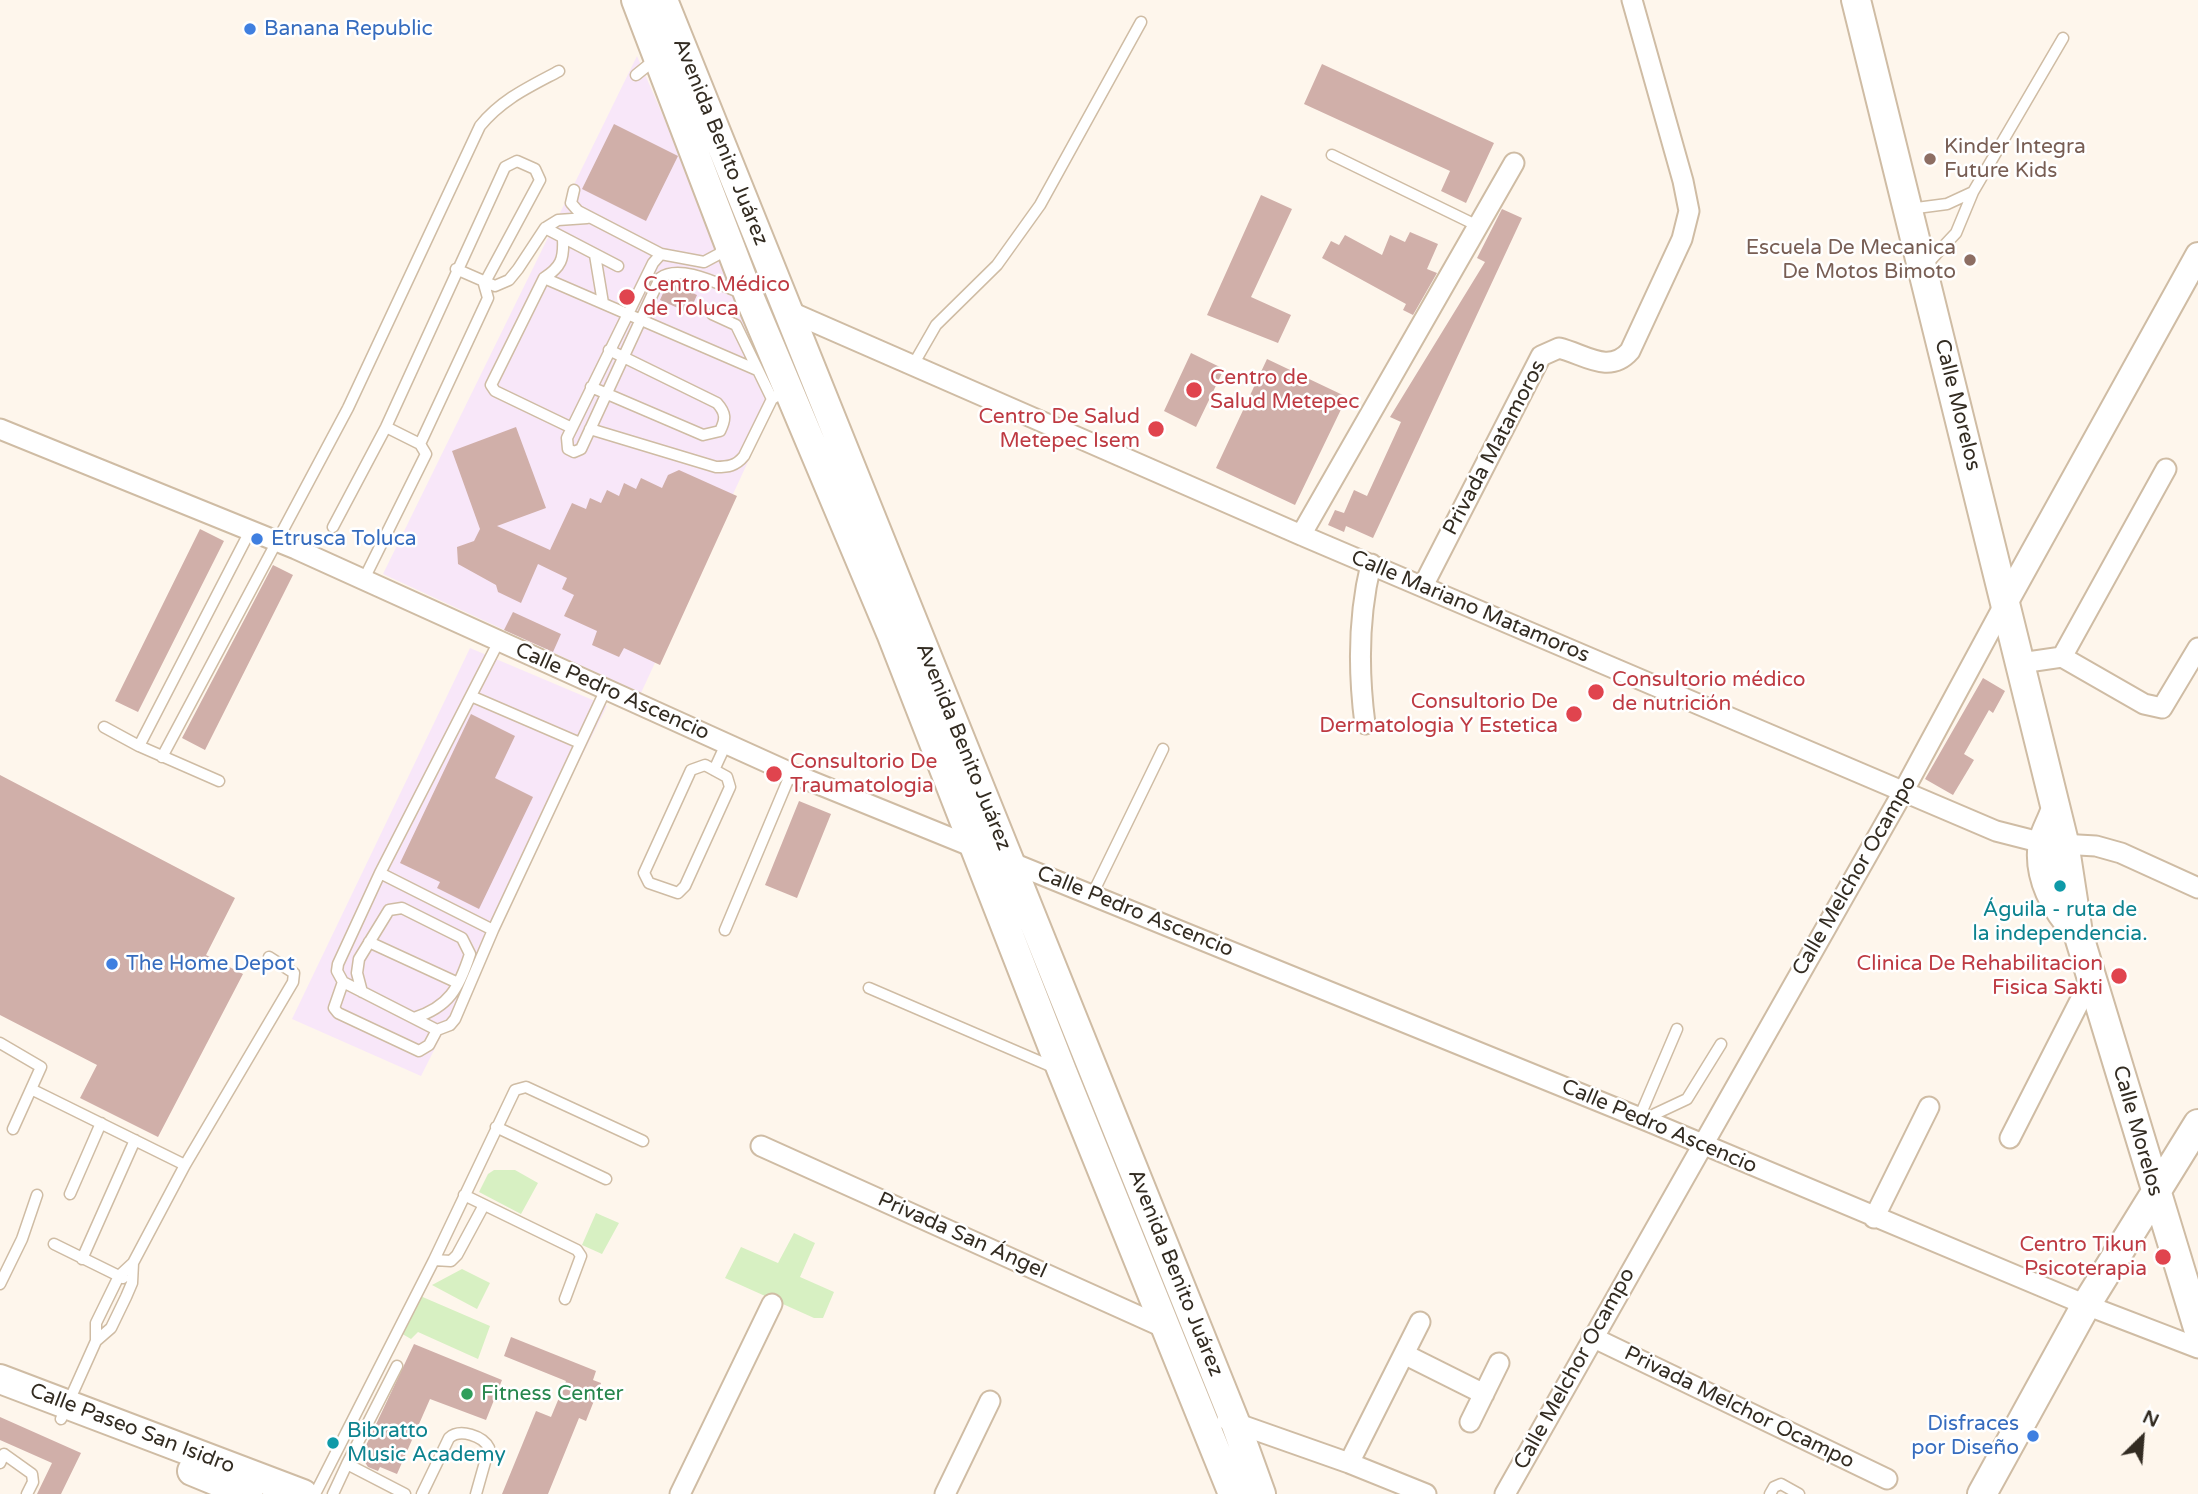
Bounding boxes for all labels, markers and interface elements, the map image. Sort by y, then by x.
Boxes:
place label: Banana Republic [264,16,433,42]
marker: Banana Republic [242,21,258,37]
street label: Avenida Benito Juárez [667,35,773,249]
place label: Kinder Integra Future Kids [1944,134,2086,184]
marker: Kinder Integra Future Kids [1922,151,1938,167]
place label: Escuela De Mecanica De Motos Bimoto [1746,235,1956,285]
marker: Escuela De Mecanica De Motos Bimoto [1962,252,1978,268]
place label: Centro Médico de Toluca [643,272,790,322]
marker: Centro Médico de Toluca [617,287,637,307]
street label: Calle Morelos [1928,337,1986,473]
street label: Privada Matamoros [1438,356,1552,540]
place label: Centro de Salud Metepec [1210,365,1359,415]
marker: Centro de Salud Metepec [1184,380,1204,400]
place label: Centro De Salud Metepec Isem [979,404,1140,454]
marker: Centro De Salud Metepec Isem [1146,419,1166,439]
place label: Etrusca Toluca [271,526,417,552]
marker: Etrusca Toluca [249,531,265,547]
street label: Calle Mariano Matamoros [1347,545,1593,669]
street label: Calle Pedro Ascencio [511,638,713,746]
street label: Avenida Benito Juárez [910,640,1016,854]
place label: Consultorio médico de nutrición [1612,667,1806,717]
marker: Consultorio médico de nutrición [1586,682,1606,702]
place label: Consultorio De Dermatologia Y Estetica [1319,689,1558,739]
marker: Consultorio De Dermatologia Y Estetica [1564,704,1584,724]
place label: Consultorio De Traumatologia [790,749,937,799]
marker: Consultorio De Traumatologia [764,764,784,784]
street label: Calle Melchor Ocampo [1787,772,1923,980]
street label: Calle Pedro Ascencio [1033,861,1237,963]
marker: Águila - ruta de la independencia. [2052,878,2068,894]
place label: Águila - ruta de la independencia. [1972,897,2148,947]
place label: The Home Depot [126,951,295,977]
place label: Clinica De Rehabilitacion Fisica Sakti [1857,951,2103,1001]
marker: The Home Depot [104,956,120,972]
marker: Clinica De Rehabilitacion Fisica Sakti [2109,966,2129,986]
street label: Calle Morelos [2106,1063,2168,1199]
street label: Calle Pedro Ascencio [1558,1074,1760,1180]
street label: Avenida Benito Juárez [1122,1166,1228,1380]
street label: Privada San Ángel [874,1187,1050,1285]
place label: Centro Tikun Psicoterapia [2020,1232,2147,1282]
marker: Centro Tikun Psicoterapia [2153,1247,2173,1267]
street label: Calle Melchor Ocampo [1509,1264,1641,1474]
street label: Privada Melchor Ocampo [1620,1341,1858,1475]
street label: Calle Paseo San Isidro [26,1378,238,1480]
place label: Fitness Center [481,1381,624,1407]
marker: Fitness Center [459,1386,475,1402]
north arrow [2107,1403,2177,1473]
text: N [2139,1406,2162,1432]
place label: Disfraces por Diseño [1911,1411,2019,1461]
place label: Bibratto Music Academy [347,1418,506,1468]
marker: Disfraces por Diseño [2025,1428,2041,1444]
marker: Bibratto Music Academy [325,1435,341,1451]

